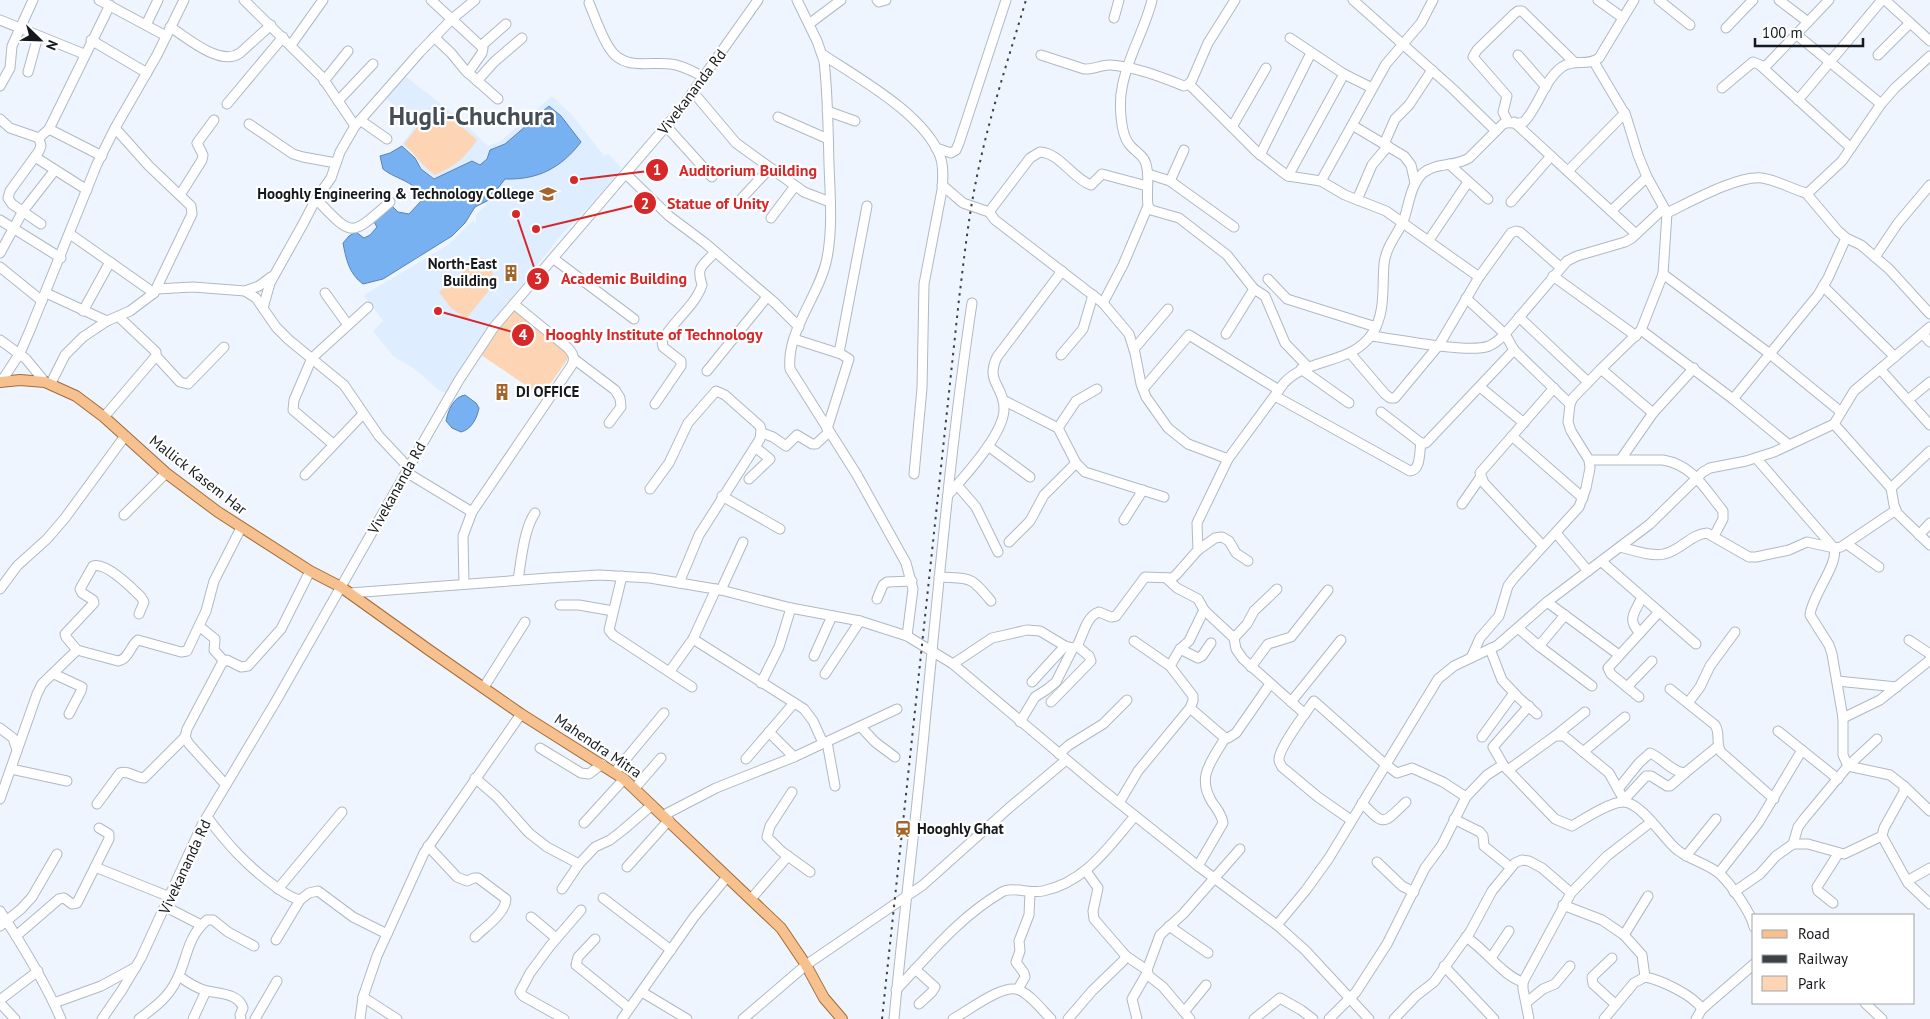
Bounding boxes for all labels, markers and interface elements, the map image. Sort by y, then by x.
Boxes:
north arrow [15,15,65,65]
scale bar [1755,15,1862,47]
text: 100 m [1762,23,1803,42]
text: N [42,37,62,53]
street label: Vivekananda Rd [653,45,730,139]
district label: Hugli-Chuchura [389,100,555,132]
callout: Auditorium Building [644,155,827,186]
text: 1 [653,160,661,179]
text: Auditorium Building [679,160,817,180]
place label: Hooghly Engineering & Technology College [257,184,534,203]
school or university icon: Hooghly Engineering & Technology College [538,184,558,204]
callout: Statue of Unity [632,188,779,219]
text: Statue of Unity [667,193,769,213]
text: 2 [641,194,649,213]
place label: North-East Building [428,254,498,290]
building icon: North-East Building [501,263,521,283]
callout: Academic Building [525,263,697,294]
text: Academic Building [561,268,687,288]
text: 3 [534,269,542,288]
callout: Hooghly Institute of Technology [510,319,773,350]
text: Hooghly Institute of Technology [545,324,763,344]
text: 4 [519,325,528,344]
building icon: DI OFFICE [492,382,512,402]
place label: DI OFFICE [516,382,580,401]
street label: Mallick Kasem Har [146,431,251,519]
street label: Vivekananda Rd [363,438,430,538]
street label: Mahendra Mitra [551,709,646,782]
street label: Vivekananda Rd [154,816,215,918]
station icon: Hooghly Ghat [893,819,913,839]
place label: Hooghly Ghat [917,819,1004,838]
legend [1752,914,1915,1004]
text: Road [1798,924,1830,943]
text: Railway [1798,949,1848,968]
text: Park [1798,974,1826,993]

